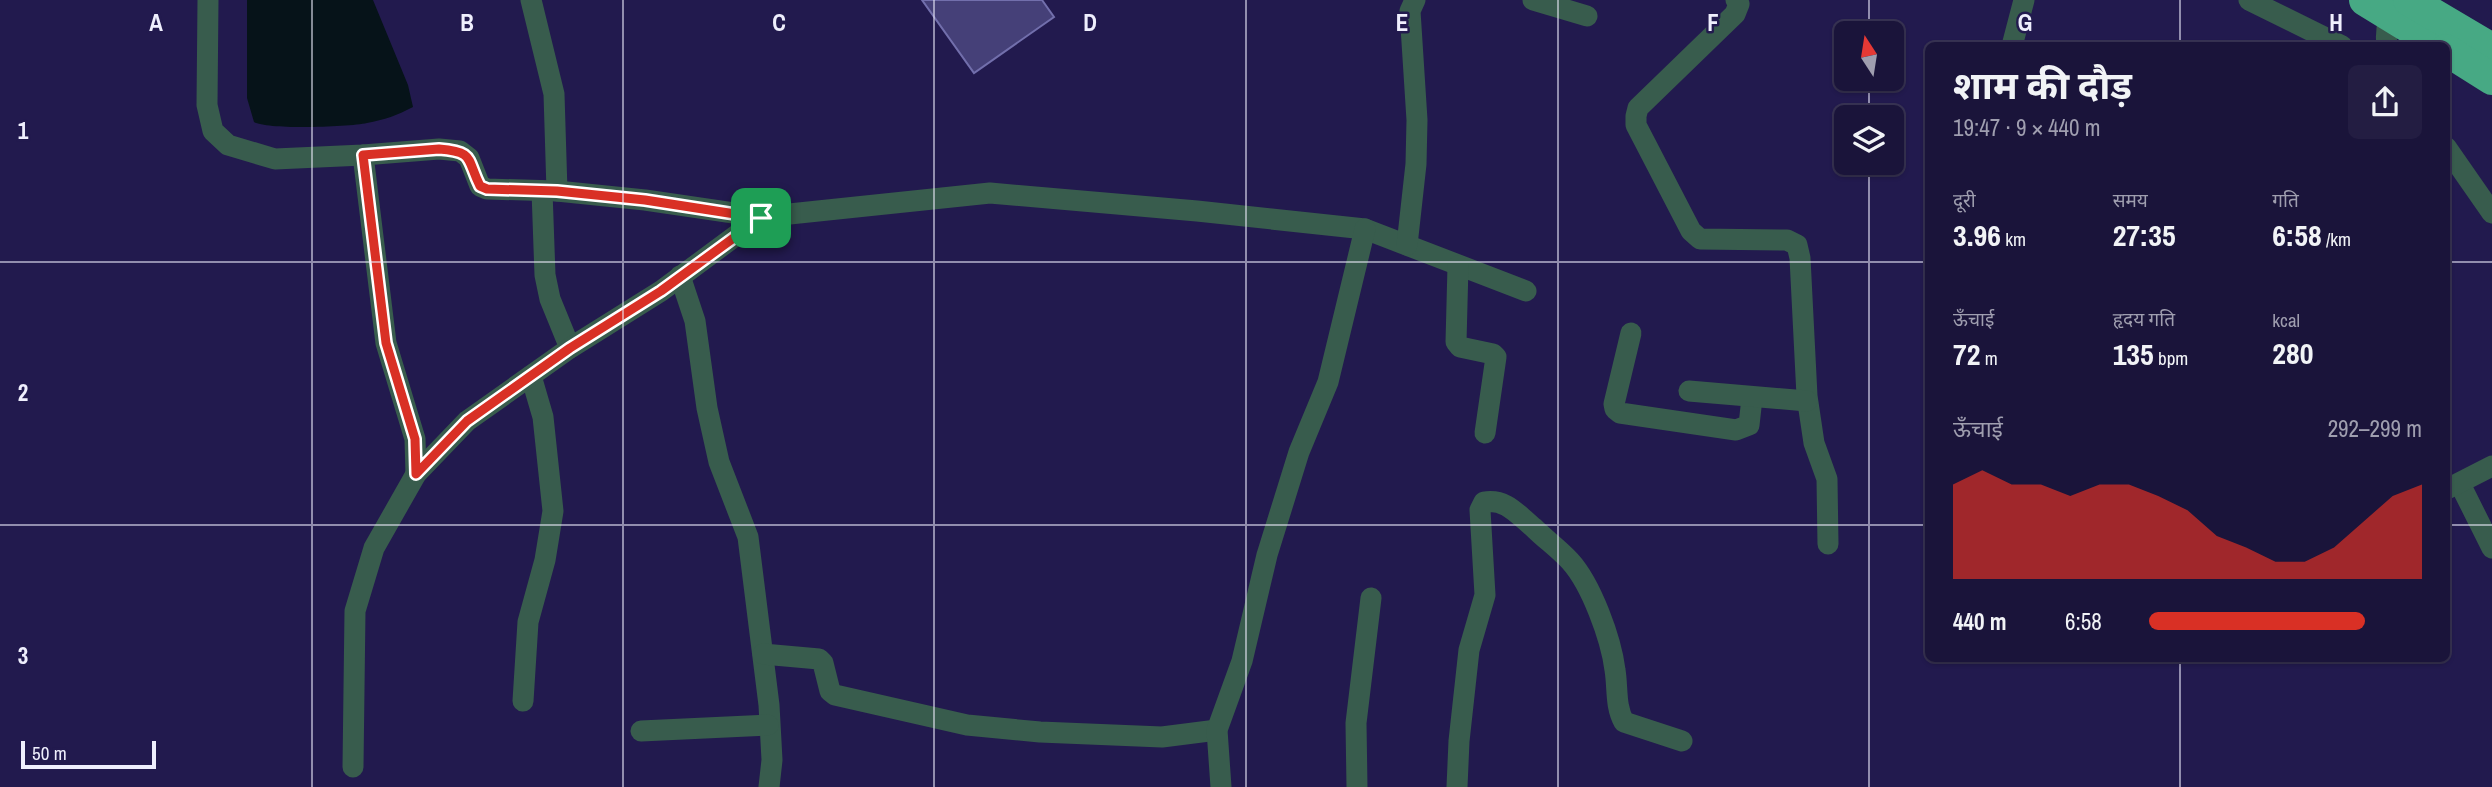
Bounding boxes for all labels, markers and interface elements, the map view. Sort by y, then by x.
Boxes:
text: A [149,7,163,38]
text: B [460,7,474,38]
text: C [772,7,786,38]
text: D [1083,7,1097,38]
text: E [1396,7,1408,38]
text: F [1707,7,1719,38]
text: G [2018,7,2032,38]
text: H [2329,7,2343,38]
north arrow [1834,21,1904,91]
map controls [1834,21,1904,175]
text: शाम की दौड़ [1953,60,2132,111]
button: share [2348,65,2422,139]
button: layers [1834,105,1904,175]
text: 19:47 · 9 × 440 m [1953,112,2100,143]
text: 1 [18,115,29,146]
text: दूरी [1953,187,1976,213]
text: समय [2113,187,2148,213]
text: गति [2272,187,2299,213]
pin [731,188,791,248]
icon: arrive [742,199,780,237]
text: 3.96 [1953,215,2001,255]
text: 27:35 [2113,215,2176,255]
text: 6:58 [2272,215,2322,255]
text: km [2001,226,2026,252]
text: /km [2322,226,2351,252]
text: ऊँचाई [1953,306,1994,332]
text: हृदय गति [2113,306,2175,332]
text: kcal [2272,307,2300,333]
text: 280 [2272,333,2313,373]
text: 72 [1953,334,1980,374]
text: 135 [2113,334,2154,374]
text: m [1980,345,1998,371]
text: bpm [2154,345,2188,371]
text: 2 [18,377,28,408]
text: ऊँचाई [1953,413,2003,444]
text: 292–299 m [2328,413,2422,444]
text: 440 m [1953,606,2006,637]
text: 6:58 [2065,606,2102,637]
text: 3 [18,640,28,671]
scale bar [21,738,156,770]
text: 50 m [32,740,67,766]

